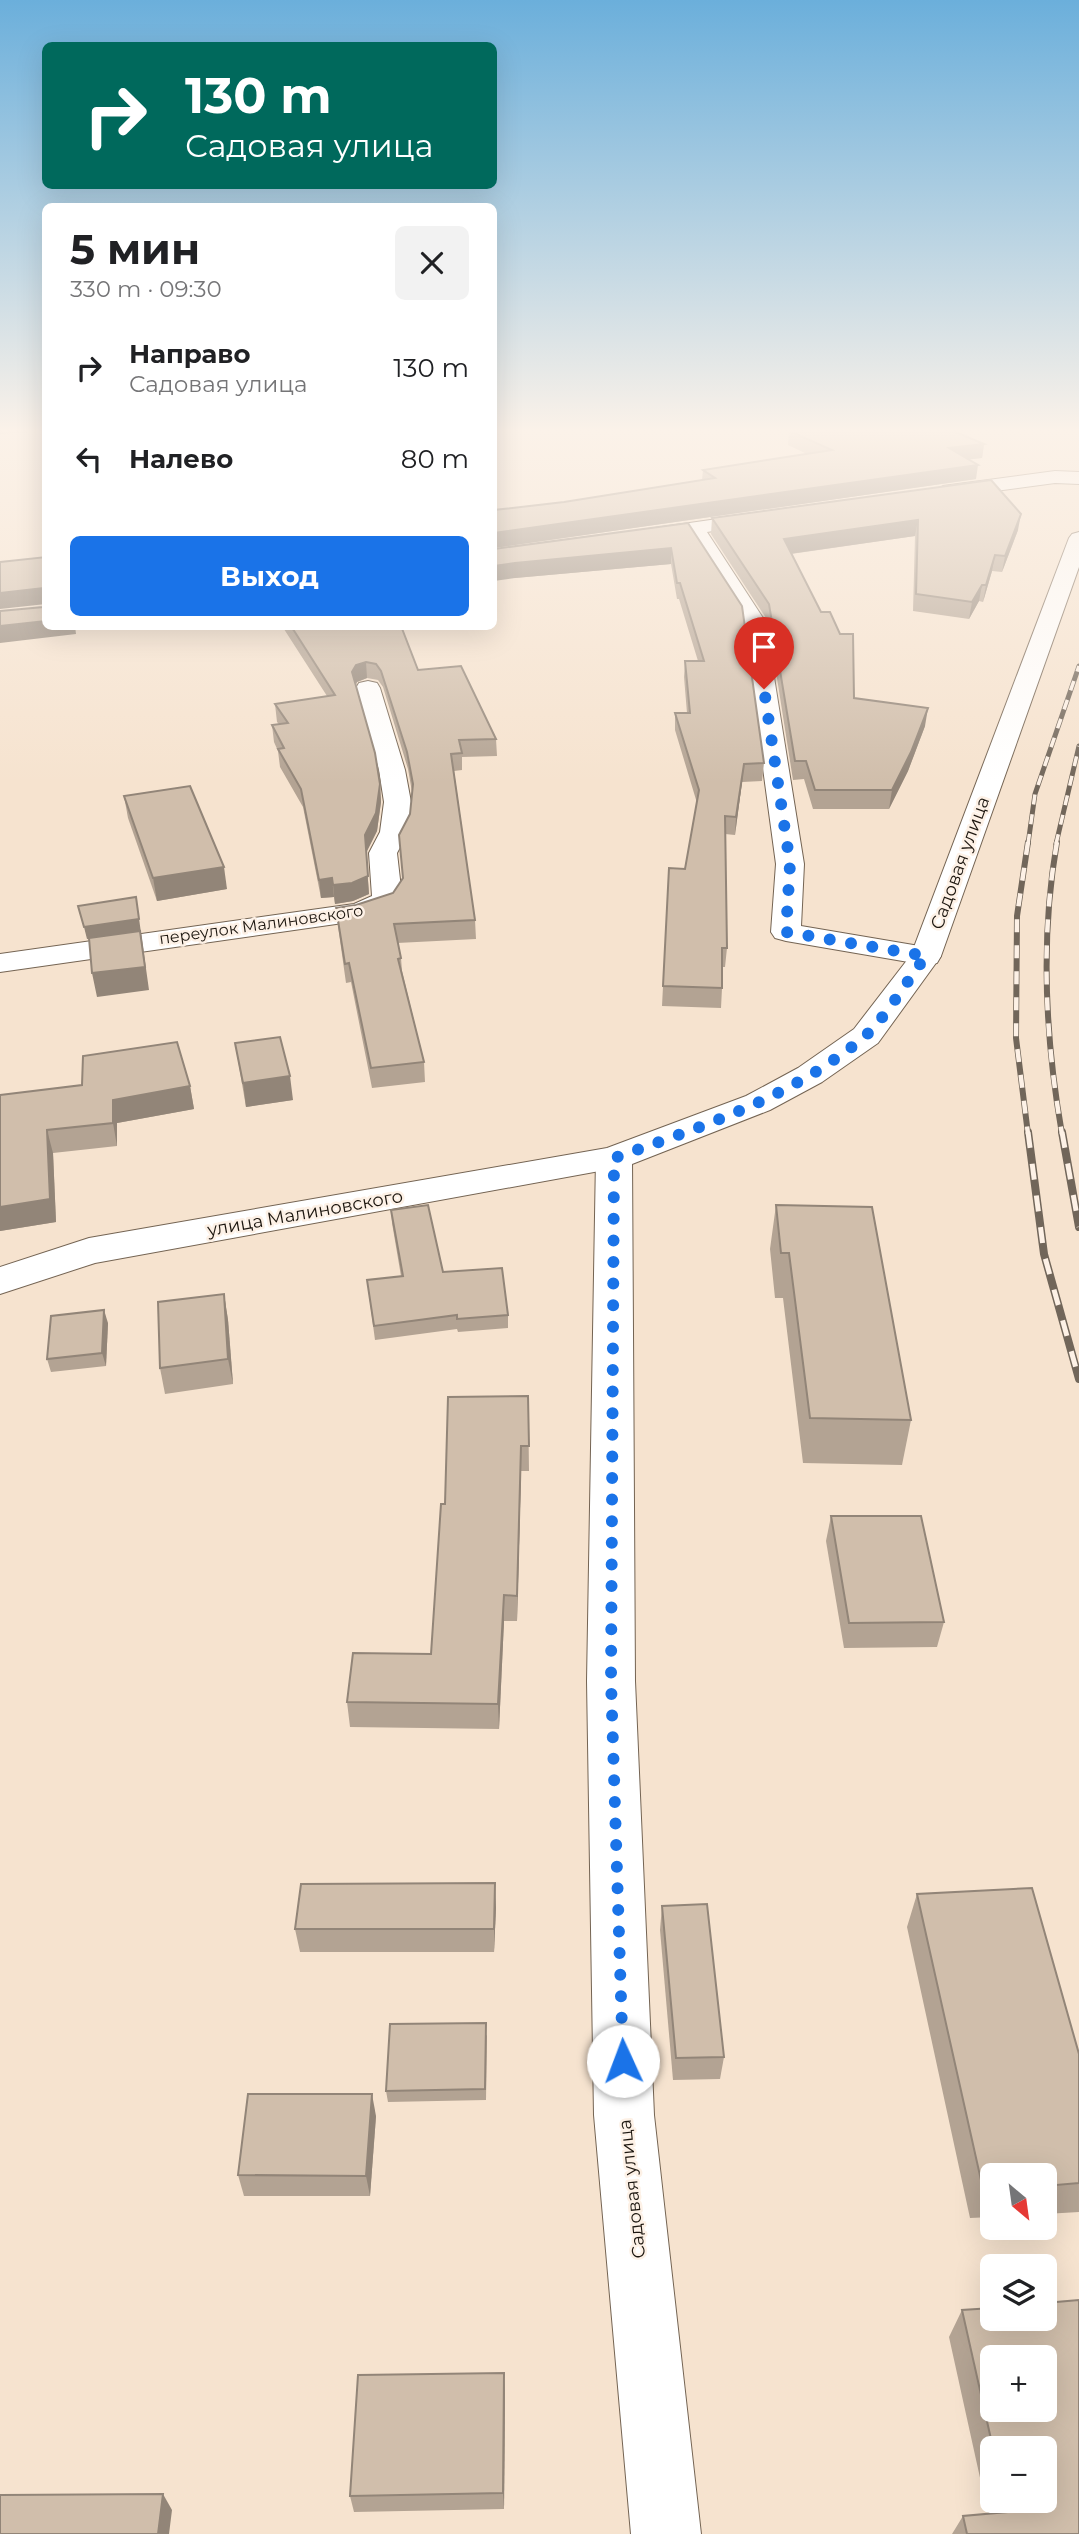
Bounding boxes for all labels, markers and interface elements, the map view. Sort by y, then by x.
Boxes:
text: 130 m [185,66,332,125]
icon: right [70,70,161,161]
text: Садовая улица [185,126,433,165]
text: 5 мин [70,223,200,275]
button: close [395,226,469,300]
text: 330 m · 09:30 [70,275,222,303]
text: Направо [129,338,250,370]
icon: right [70,349,108,387]
text: 130 m [393,352,469,384]
text: Садовая улица [129,370,307,398]
icon: left [70,440,108,478]
text: Налево [129,443,233,475]
text: 80 m [401,443,469,475]
button: Выход [70,536,469,616]
pin [734,617,794,689]
icon: arrive [745,628,783,666]
street label: Садовая улица [926,794,994,932]
street label: переулок Малиновского [158,901,364,948]
street label: улица Малиновского [204,1185,405,1241]
position arrow [586,2024,660,2098]
street label: Садовая улица [614,2118,650,2260]
north arrow [980,2163,1057,2240]
map controls [980,2163,1057,2513]
button: layers [980,2254,1057,2331]
button: + [980,2345,1057,2422]
button: − [980,2436,1057,2513]

